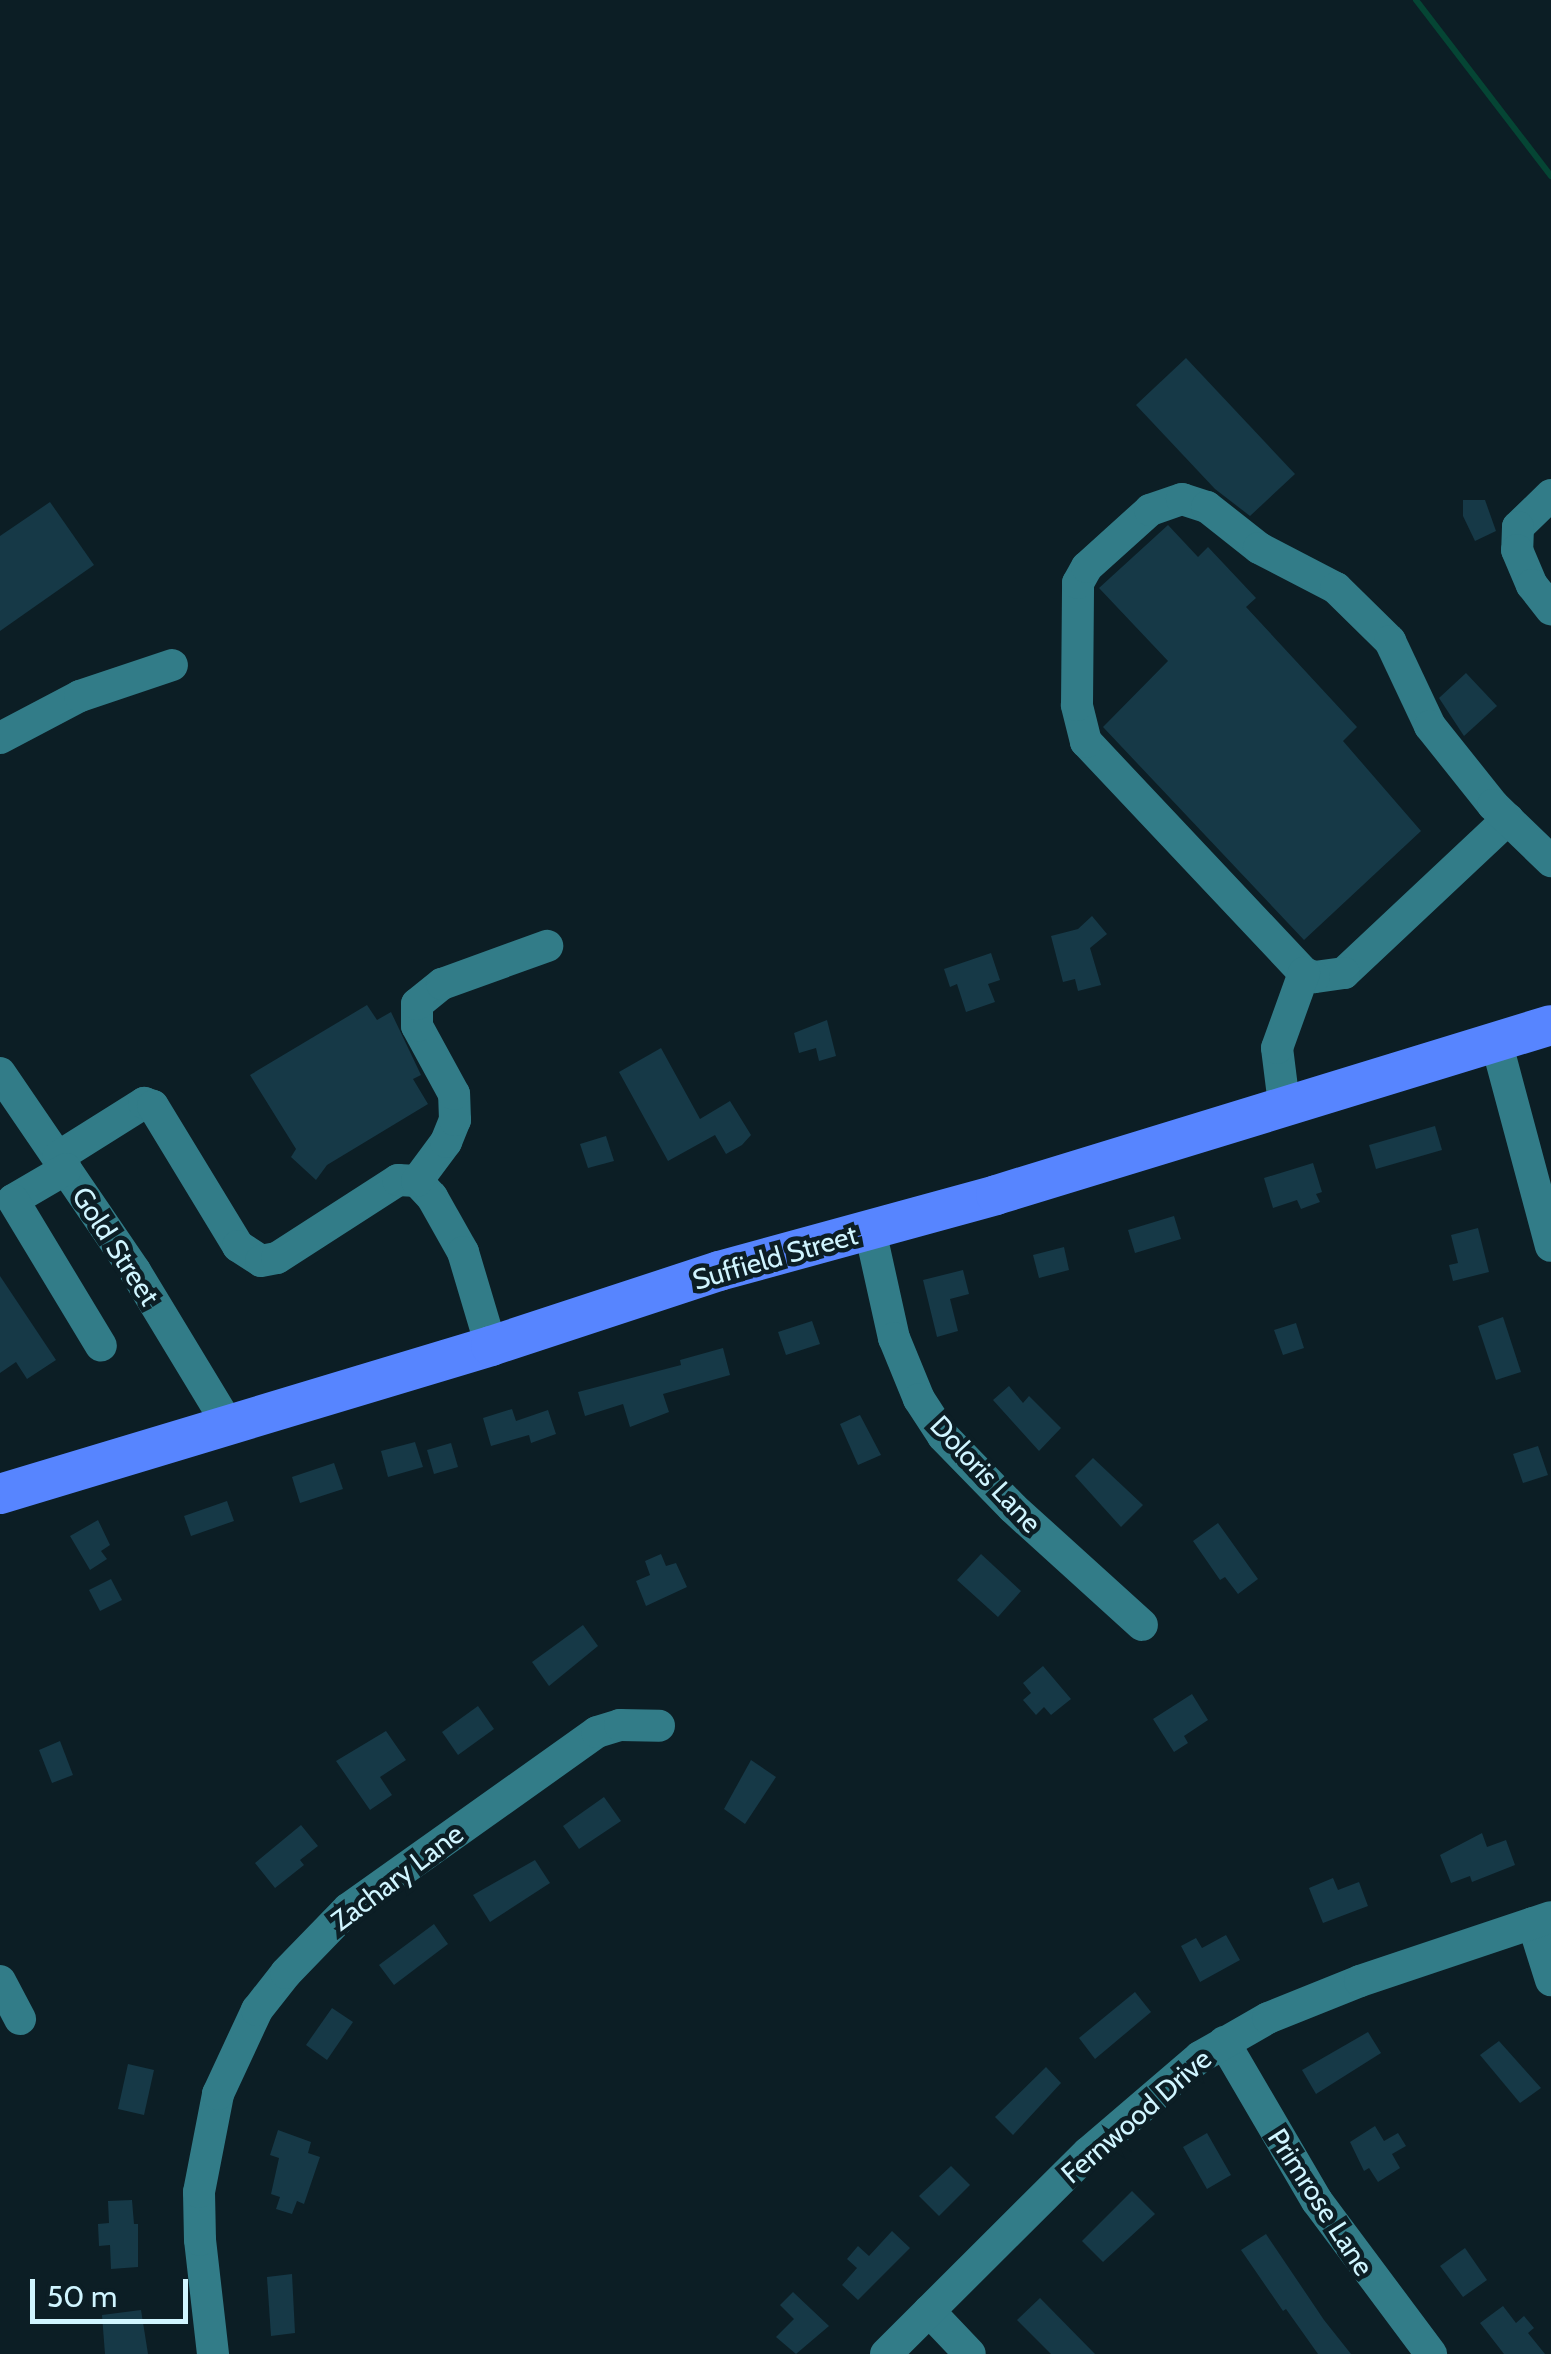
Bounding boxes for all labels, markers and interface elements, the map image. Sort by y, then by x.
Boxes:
street label: Gold Street [65,1181,167,1311]
street label: Suffield Street [689,1217,861,1297]
street label: Doloris Lane [923,1409,1049,1539]
street label: Zachary Lane [324,1816,470,1938]
street label: Fernwood Drive [1054,2042,1218,2190]
street label: Primrose Lane [1261,2122,1381,2282]
scale bar [35,2259,192,2321]
text: 50 m [47,2278,117,2315]

